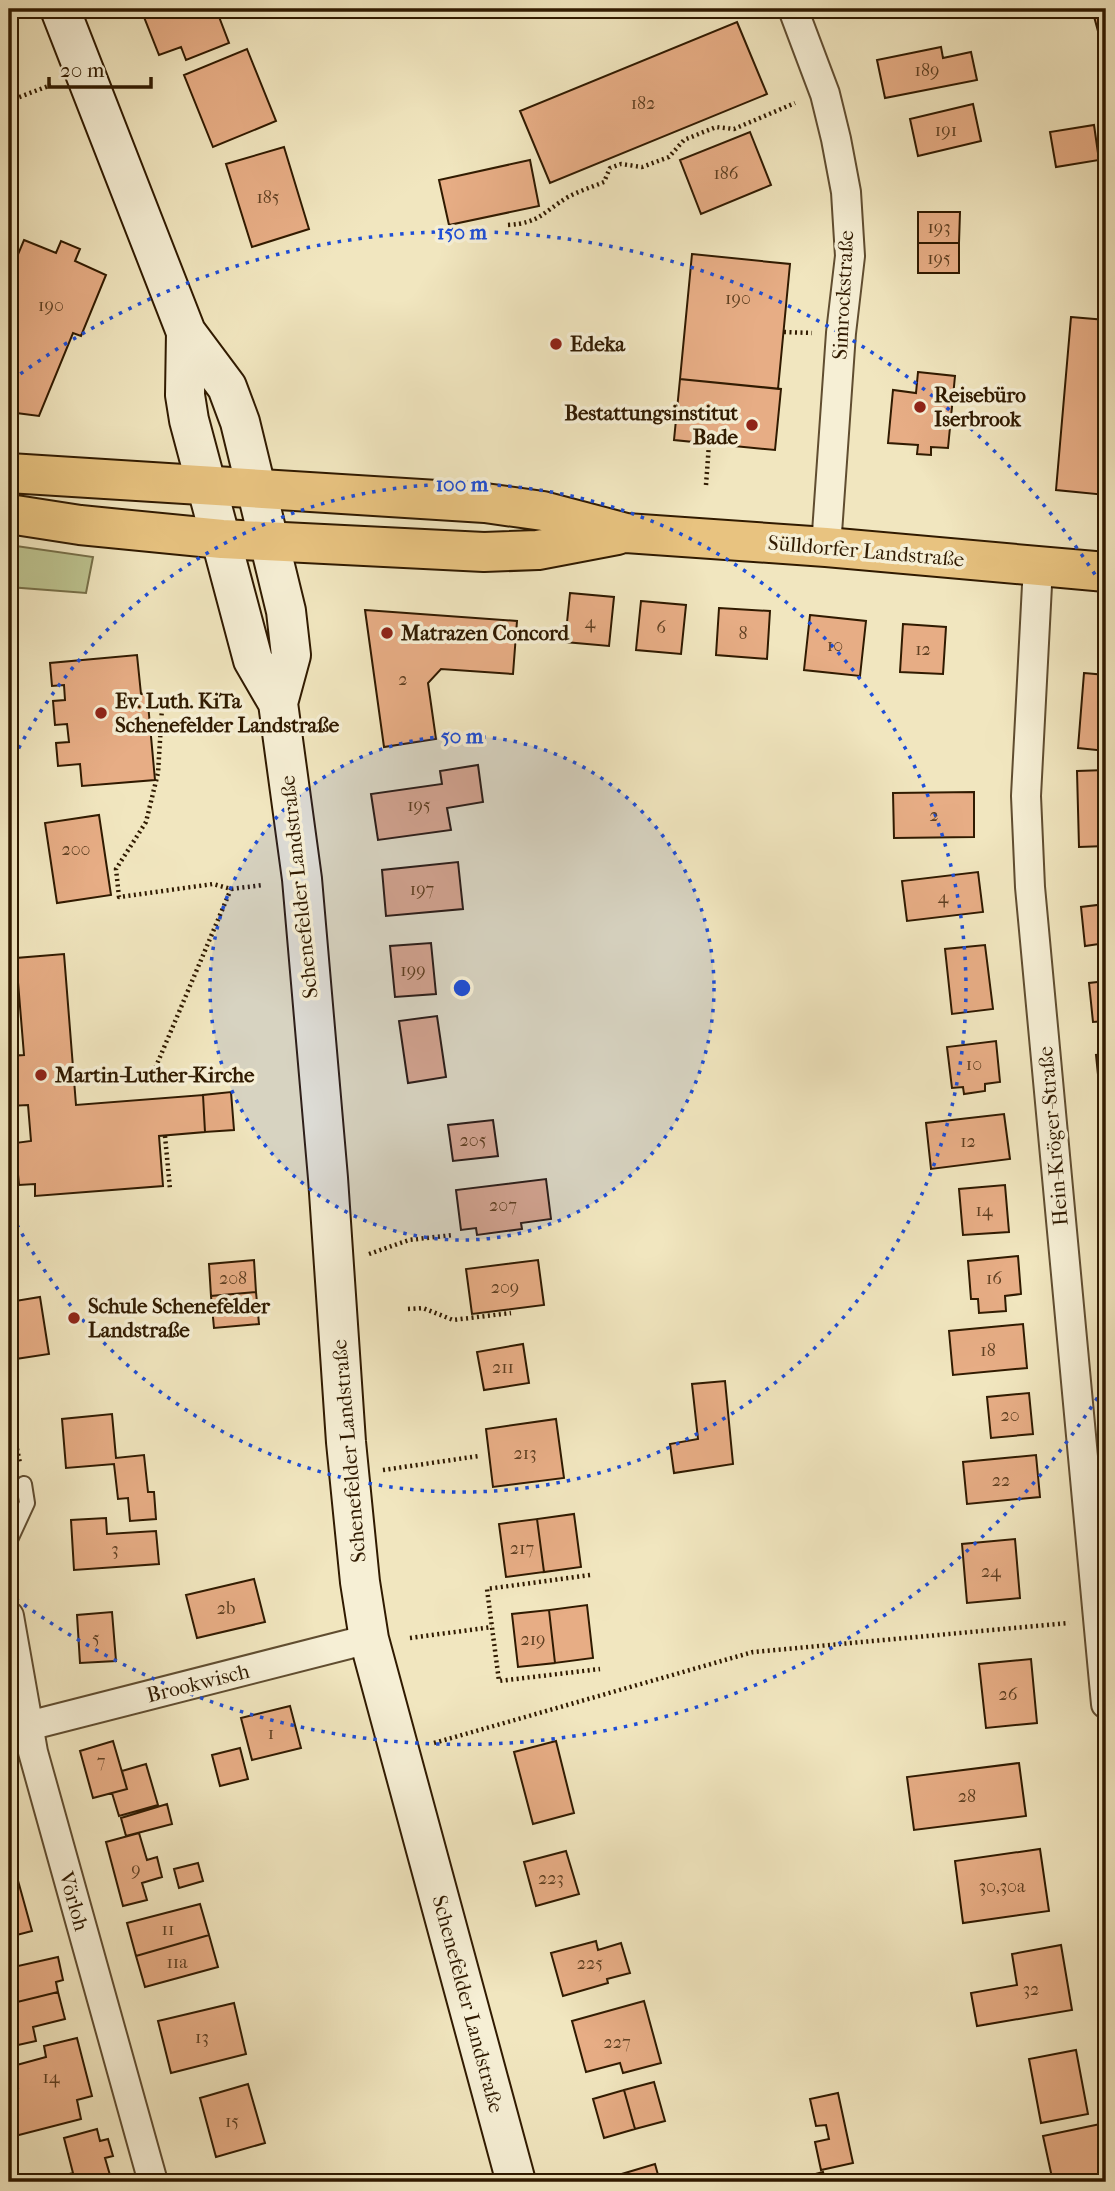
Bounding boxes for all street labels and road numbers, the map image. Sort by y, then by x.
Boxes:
street label: Simrockstraße [828,230,858,360]
street label: Sülldorfer Landstraße [767,530,965,572]
street label: Schenefelder Landstraße [275,774,323,1000]
street label: Hein-Kröger-Straße [1033,1045,1073,1227]
street label: Schenefelder Landstraße [327,1338,371,1564]
street label: Brookwisch [144,1659,252,1707]
street label: Vörloh [54,1868,94,1934]
street label: Schenefelder Landstraße [427,1893,509,2115]

